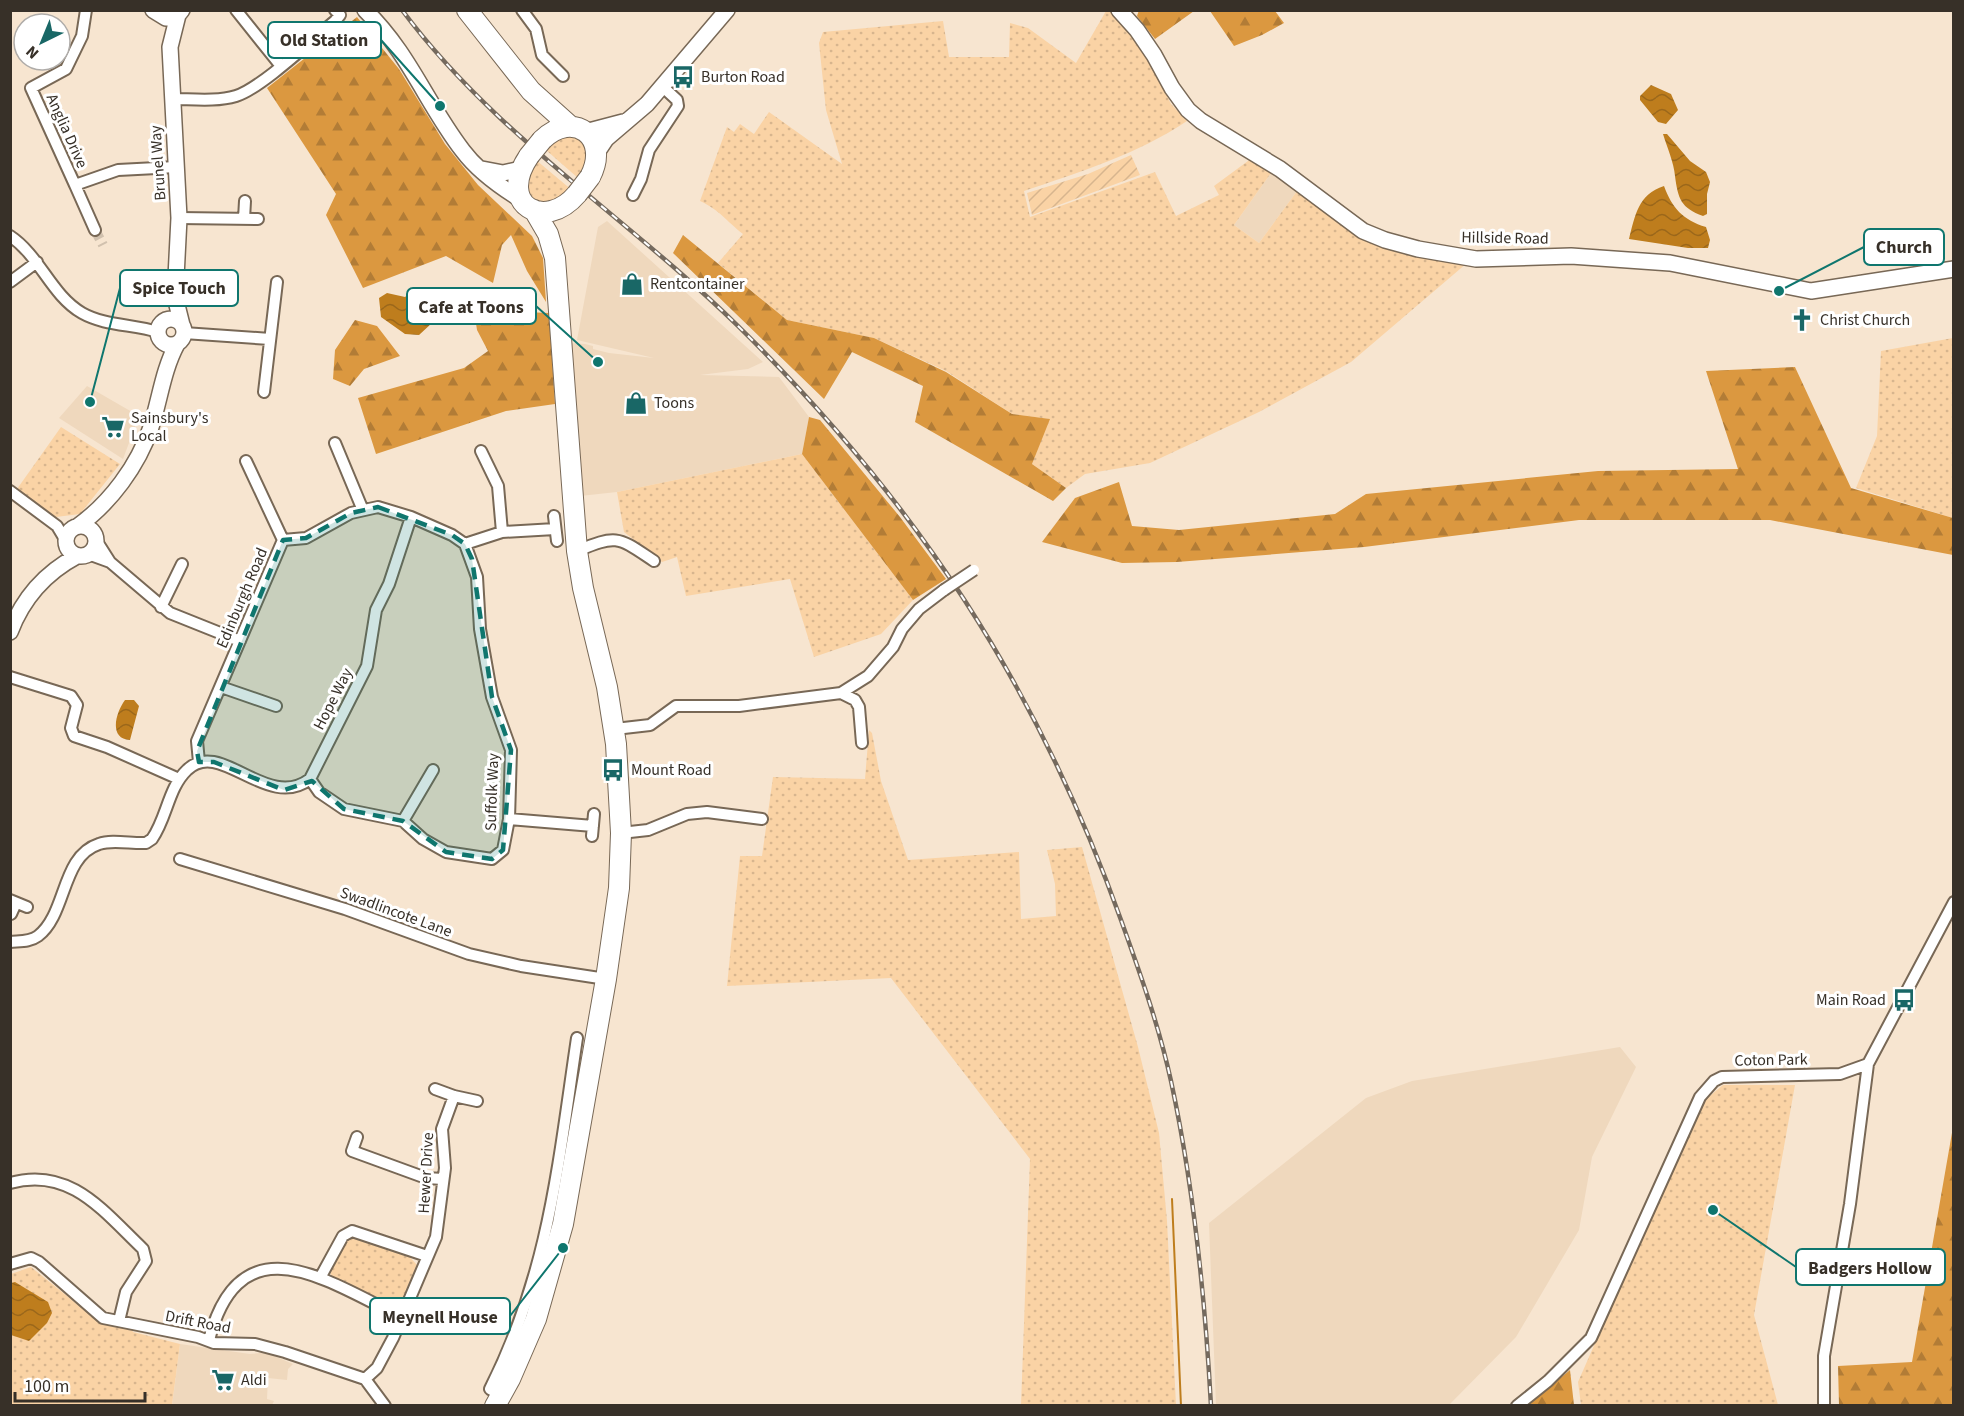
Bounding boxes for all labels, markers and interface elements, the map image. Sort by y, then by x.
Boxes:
north arrow [12,12,72,72]
callout: Old Station [268,22,381,58]
text: Old Station [280,28,368,53]
text: N [21,41,44,64]
bus stop icon: Burton Road [670,64,696,90]
place label: Burton Road [701,66,785,88]
street label: Anglia Drive [41,90,93,172]
street label: Brunel Way [144,124,172,201]
street label: Hillside Road [1461,226,1549,250]
callout: Church [1864,229,1944,265]
text: Church [1876,235,1932,260]
callout: Spice Touch [120,270,238,306]
shop icon: Rentcontainer [619,271,645,297]
place label: Rentcontainer [650,273,745,295]
text: Spice Touch [132,276,226,301]
callout: Cafe at Toons [407,288,536,324]
text: Cafe at Toons [418,295,524,320]
church icon: Christ Church [1789,307,1815,333]
place label: Christ Church [1820,309,1910,331]
shop icon: Toons [623,390,649,416]
place label: Toons [654,392,695,414]
place label: Sainsbury's Local [131,407,209,447]
supermarket icon: Sainsbury's Local [100,414,126,440]
street label: Edinburgh Road [211,544,273,652]
street label: Hope Way [308,664,358,734]
street label: Suffolk Way [480,752,504,831]
bus stop icon: Mount Road [600,757,626,783]
place label: Mount Road [631,759,712,781]
street label: Swadlincote Lane [337,882,455,943]
bus stop icon: Main Road [1891,987,1917,1013]
place label: Main Road [1816,989,1886,1011]
street label: Coton Park [1734,1048,1808,1072]
street label: Hewer Drive [413,1132,439,1214]
callout: Badgers Hollow [1796,1249,1945,1285]
text: Badgers Hollow [1808,1256,1932,1281]
callout: Meynell House [370,1298,510,1334]
street label: Drift Road [163,1305,233,1339]
text: Meynell House [382,1305,498,1330]
scale bar [15,1365,146,1403]
supermarket icon: Aldi [210,1367,236,1393]
place label: Aldi [241,1369,267,1391]
text: 100 m [24,1374,69,1399]

